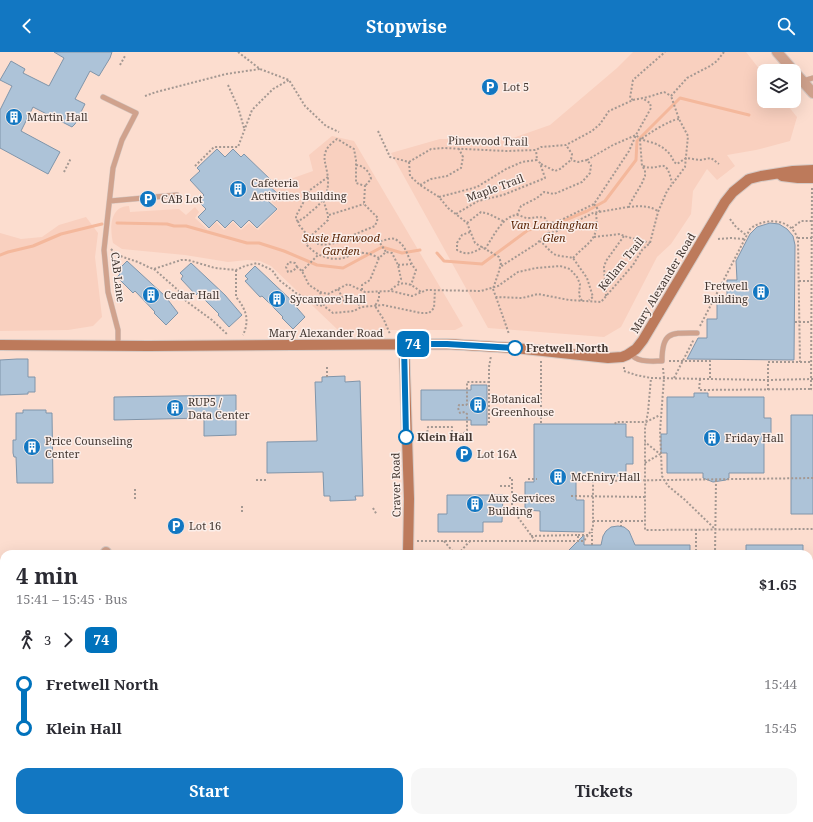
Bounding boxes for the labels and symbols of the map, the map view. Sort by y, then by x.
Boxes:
parking icon: Lot 5 [480,77,500,97]
place label: Lot 5 [503,79,529,94]
building icon: Martin Hall [4,107,24,127]
place label: Martin Hall [27,109,88,124]
street label: Pinewood Trail [448,132,529,149]
street label: Maple Trail [464,170,526,205]
place label: Cafeteria Activities Building [251,175,347,203]
building icon: Cafeteria Activities Building [228,179,248,199]
parking icon: CAB Lot [138,189,158,209]
place label: CAB Lot [161,191,203,206]
park label: Van Landingham Glen [510,217,598,245]
park label: Susie Harwood Garden [302,230,380,258]
street label: Mary Alexander Road [627,230,699,336]
street label: Kellam Trail [594,233,647,293]
street label: CAB Lane [108,251,129,303]
place label: Fretwell Building [704,278,749,306]
building icon: Fretwell Building [751,282,771,302]
building icon: Cedar Hall [141,285,161,305]
place label: Cedar Hall [164,287,220,302]
building icon: Sycamore Hall [267,289,287,309]
place label: Sycamore Hall [290,291,367,306]
street label: Mary Alexander Road [269,325,384,340]
line badge: 74 [395,331,431,357]
marker: Fretwell North [507,340,523,356]
place label: Fretwell North [526,340,609,355]
place label: Botanical Greenhouse [491,391,554,419]
place label: RUP5 / Data Center [188,394,251,422]
building icon: Botanical Greenhouse [468,395,488,415]
building icon: RUP5 / Data Center [165,398,185,418]
building icon: Friday Hall [702,428,722,448]
marker: Klein Hall [398,429,414,445]
place label: Klein Hall [417,429,473,444]
place label: Friday Hall [725,430,784,445]
place label: Price Counseling Center [45,433,133,461]
building icon: Price Counseling Center [22,437,42,457]
parking icon: Lot 16A [454,444,474,464]
place label: Lot 16A [477,446,517,461]
street label: Craver Road [387,452,404,517]
building icon: McEniry Hall [548,467,568,487]
place label: McEniry Hall [571,469,641,484]
place label: Aux Services Building [488,490,555,518]
building icon: Aux Services Building [465,494,485,514]
parking icon: Lot 16 [166,516,186,536]
place label: Lot 16 [189,518,221,533]

